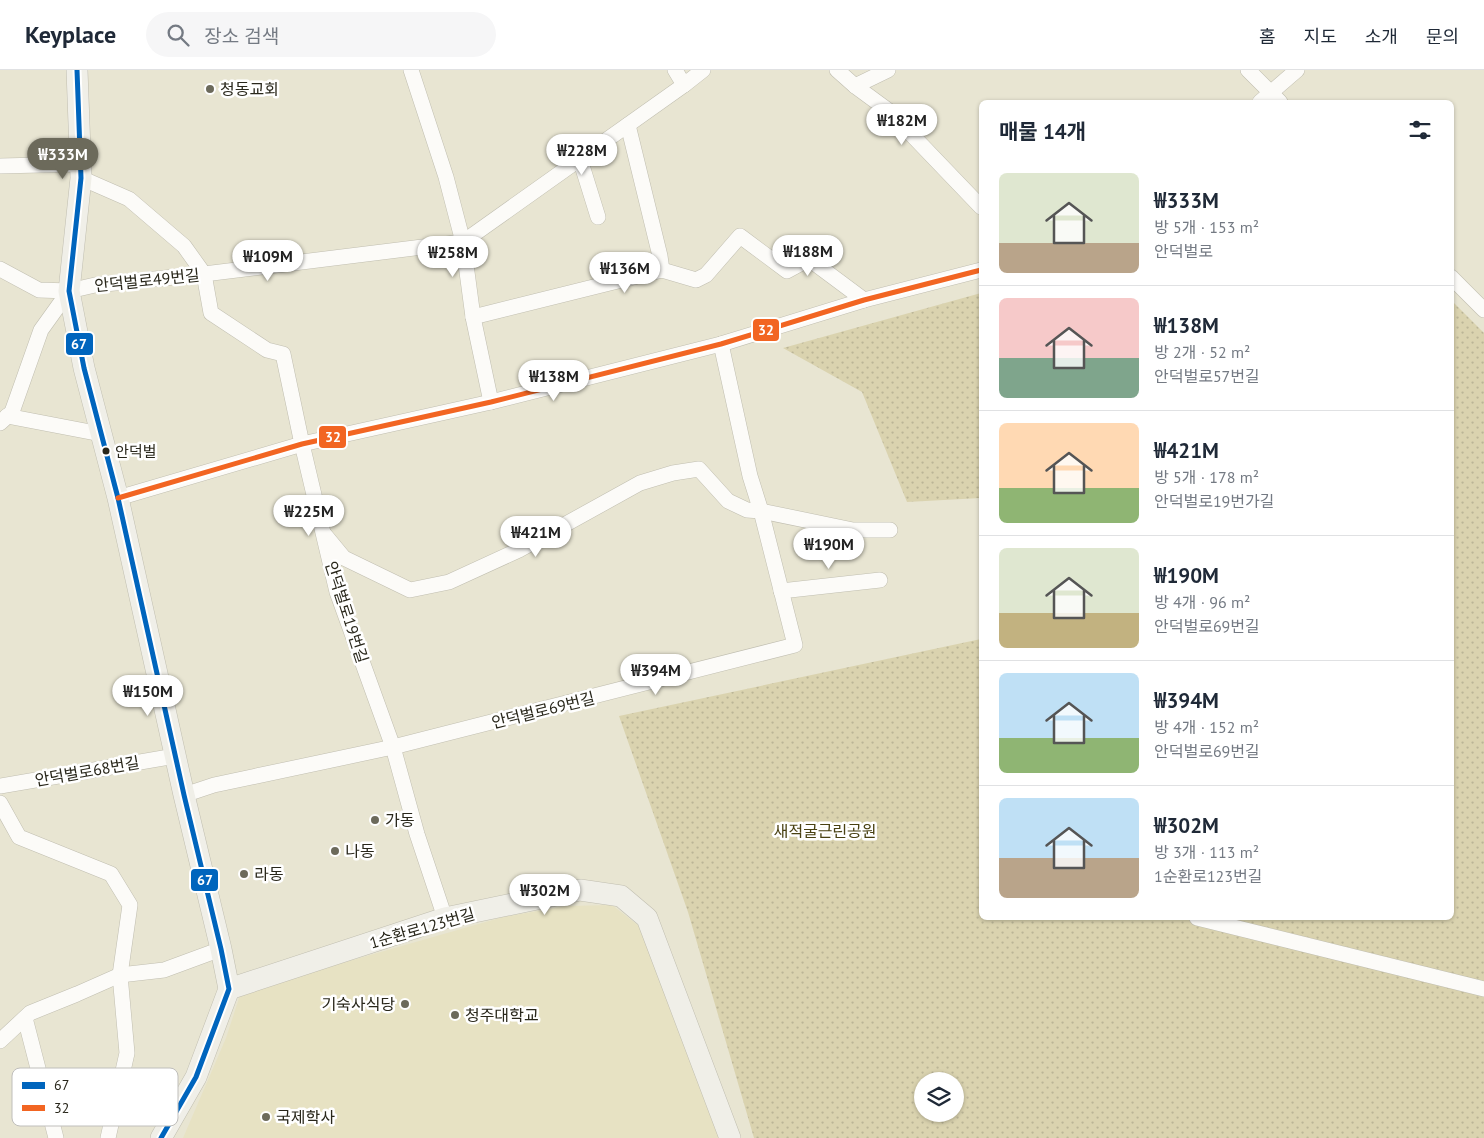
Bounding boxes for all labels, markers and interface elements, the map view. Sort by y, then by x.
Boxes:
search box [146,12,496,57]
text: Keyplace [25,19,116,50]
icon: search [164,21,192,49]
text: 장소 검색 [204,24,279,48]
text: 홈 [1259,25,1276,48]
text: 지도 [1304,25,1337,48]
text: 소개 [1365,25,1398,48]
text: 문의 [1426,25,1459,48]
place label: 청동교회 [220,79,279,99]
marker: 청동교회 [204,83,216,95]
pin: ₩182M [867,104,937,146]
text: ₩182M [877,110,927,130]
icon: filters [1406,116,1434,144]
text: 매물 14개 [999,118,1086,145]
pin: ₩228M [547,134,617,176]
pin: ₩333M [28,138,98,180]
text: ₩228M [557,140,607,160]
text: ₩333M [38,144,88,164]
text: ₩333M [1154,187,1219,214]
icon: home [1039,193,1099,253]
text: 방 5개 · 153 m² [1154,217,1259,237]
pin: ₩188M [773,234,843,277]
pin: ₩258M [418,236,488,278]
pin: ₩109M [233,240,303,282]
text: ₩188M [783,241,833,261]
text: 안덕벌로 [1154,241,1213,261]
text: ₩258M [428,242,478,262]
text: ₩109M [243,246,293,266]
pin: ₩136M [590,252,660,294]
text: ₩136M [600,258,650,278]
street label: 안덕벌로49번길 [93,265,201,295]
text: ₩138M [1154,312,1219,339]
line badge: 32 [752,318,780,342]
icon: home [1039,318,1099,378]
text: 32 [758,321,774,339]
line badge: 67 [65,332,94,356]
text: 67 [71,335,87,353]
text: 방 2개 · 52 m² [1154,342,1250,362]
pin: ₩138M [519,360,589,402]
text: ₩138M [529,366,579,386]
text: 안덕벌로57번길 [1154,366,1260,386]
line badge: 32 [318,425,347,449]
text: 32 [325,428,341,446]
text: ₩421M [1154,437,1219,464]
place label: 안덕벌 [115,442,156,461]
icon: home [1039,443,1099,503]
marker: 안덕벌 [101,446,111,456]
text: 방 5개 · 178 m² [1154,467,1259,487]
text: 안덕벌로19번가길 [1154,491,1274,511]
pin: ₩225M [274,494,344,537]
text: ₩225M [284,501,334,521]
pin: ₩421M [501,516,571,558]
text: ₩421M [511,522,561,542]
pin: ₩190M [794,528,864,570]
text: ₩190M [804,534,854,554]
street label: 안덕벌로19번길 [321,559,373,665]
text: ₩190M [1154,562,1219,589]
icon: home [1039,568,1099,628]
text: 방 4개 · 96 m² [1154,592,1250,612]
text: 안덕벌로69번길 [1154,616,1260,636]
pin: ₩394M [621,654,691,696]
text: ₩394M [631,660,681,680]
pin: ₩150M [113,674,183,717]
text: ₩150M [123,681,173,701]
text: ₩394M [1154,687,1219,714]
street label: 안덕벌로69번길 [489,688,597,732]
icon: home [1039,693,1099,753]
text: 방 4개 · 152 m² [1154,717,1259,737]
text: 안덕벌로69번길 [1154,741,1260,761]
street label: 안덕벌로68번길 [33,752,141,790]
place label: 가동 [385,810,415,830]
text: ₩302M [1154,812,1219,839]
marker: 가동 [369,814,381,826]
icon: home [1039,818,1099,878]
park label: 새적굴근린공원 [773,821,877,841]
place label: 나동 [345,841,375,861]
text: 방 3개 · 113 m² [1154,842,1259,862]
marker: 나동 [329,845,341,857]
place label: 라동 [254,864,284,884]
text: 1순환로123번길 [1154,866,1262,886]
line badge: 67 [190,868,219,892]
marker: 라동 [238,868,250,880]
text: 67 [197,871,213,889]
pin: ₩302M [510,874,580,916]
text: ₩302M [520,880,570,900]
street label: 1순환로123번길 [367,903,477,953]
place label: 기숙사식당 [321,994,395,1014]
marker: 기숙사식당 [399,998,411,1010]
place label: 청주대학교 [465,1005,539,1025]
marker: 청주대학교 [449,1009,461,1021]
legend [12,1068,178,1126]
map controls [914,1072,964,1122]
button: layers [914,1072,964,1122]
text: 67 [54,1076,69,1094]
text: 32 [54,1099,69,1117]
place label: 국제학사 [276,1107,335,1127]
marker: 국제학사 [260,1111,272,1123]

